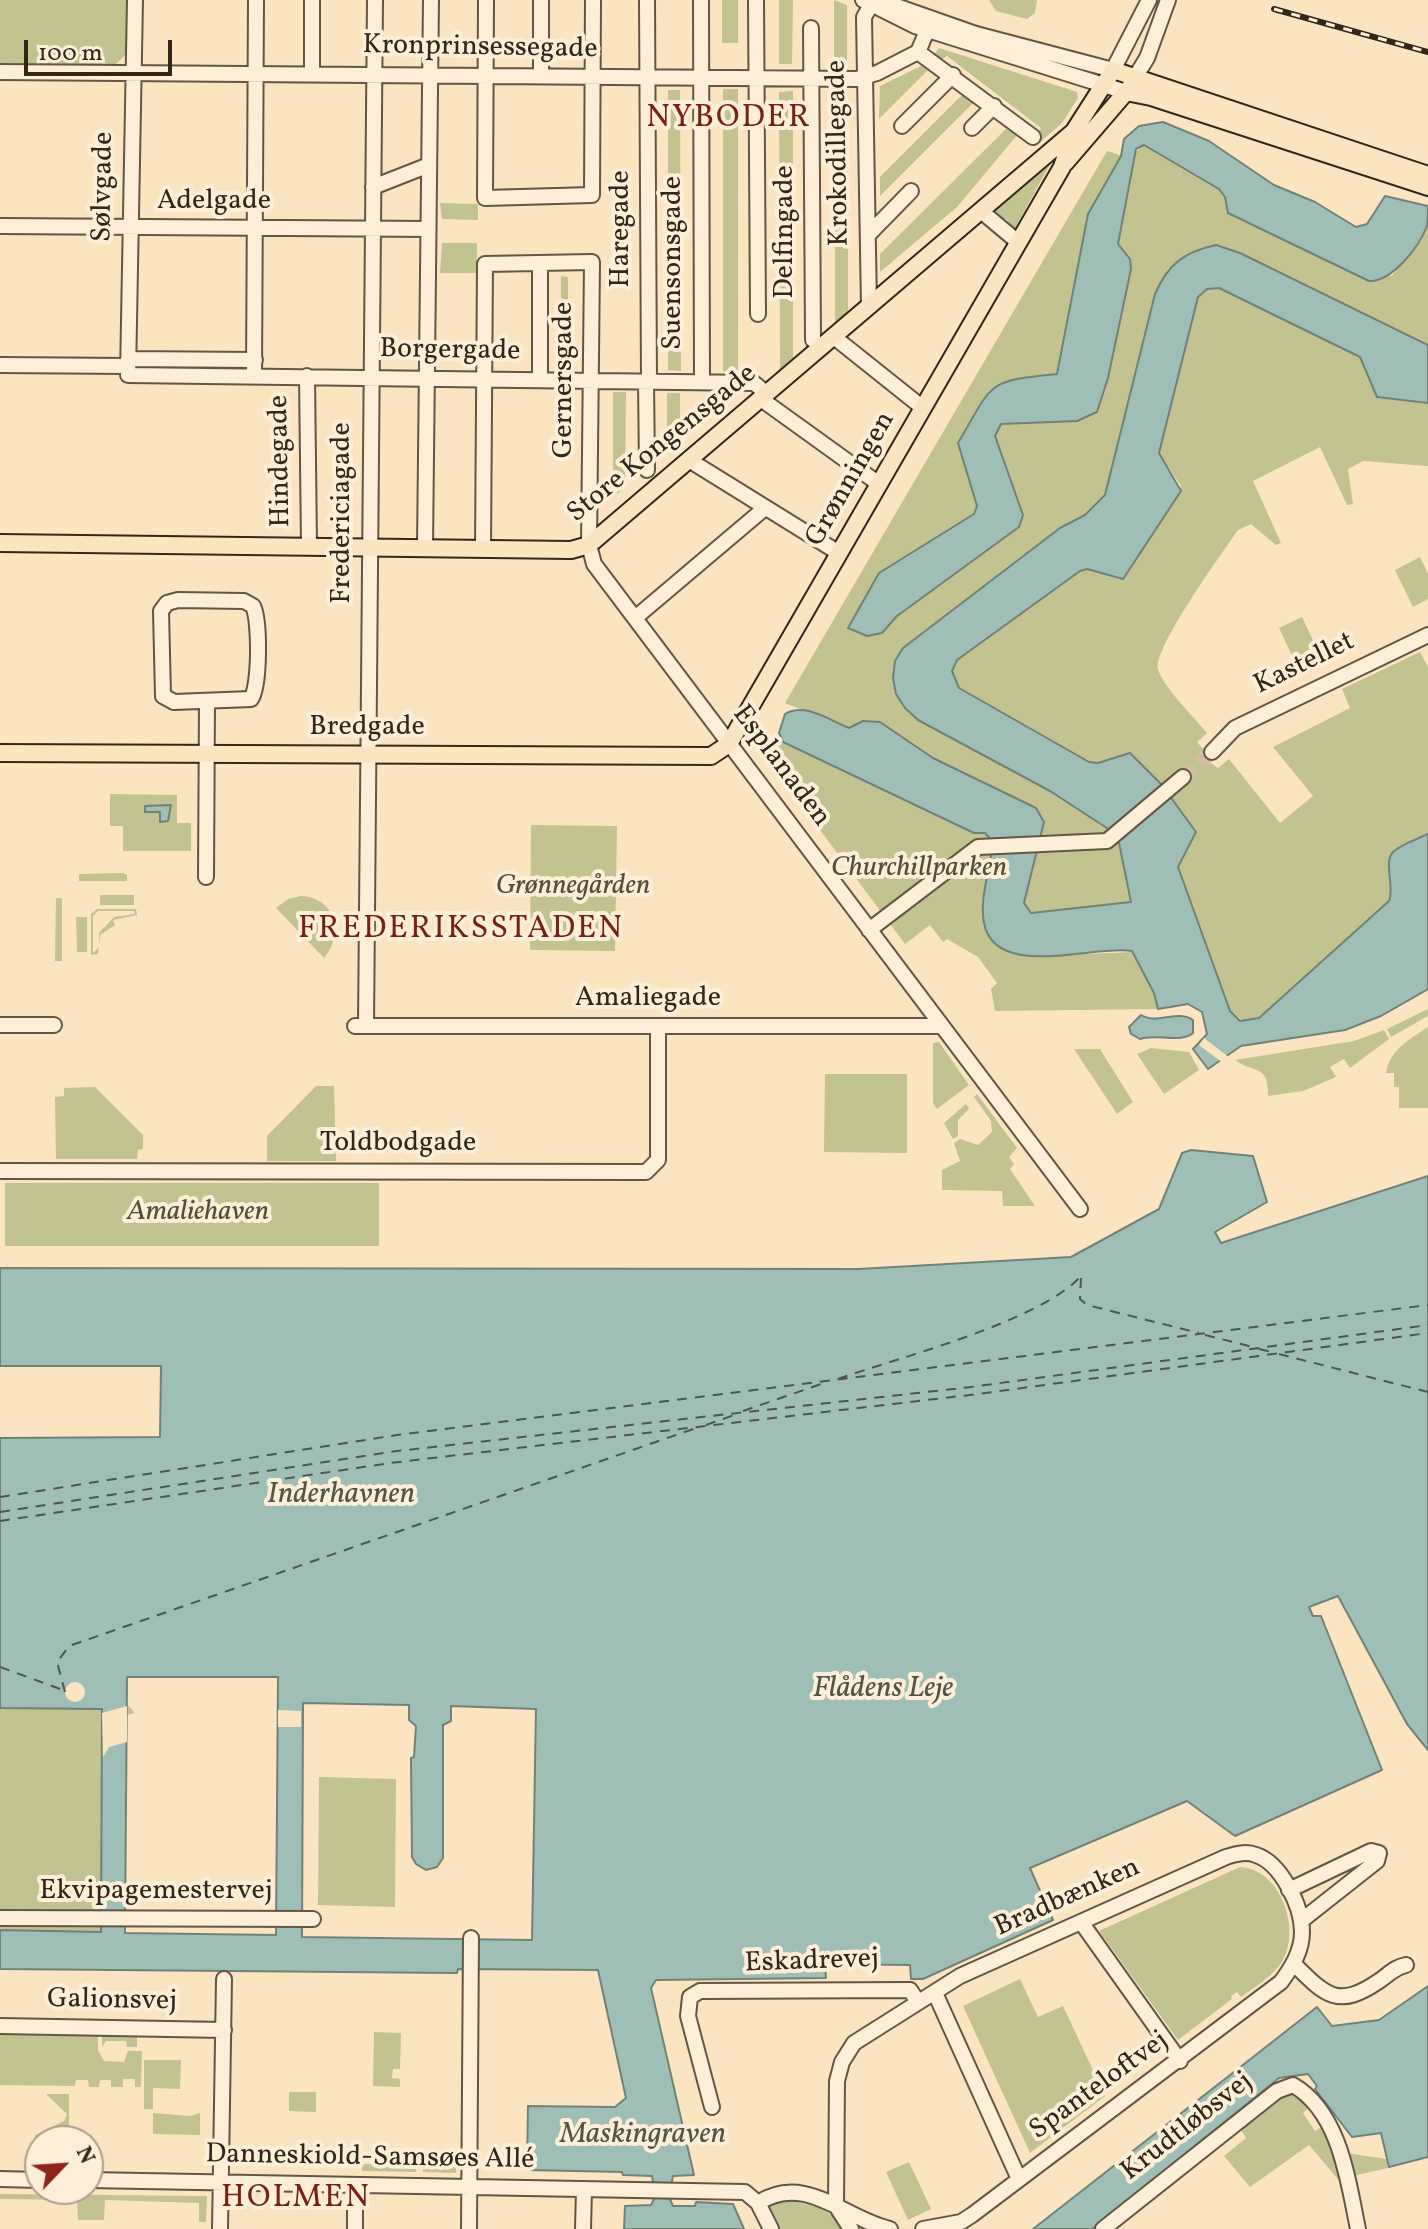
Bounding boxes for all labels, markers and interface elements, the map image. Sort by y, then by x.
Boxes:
scale bar [28,24,176,74]
street label: Kronprinsessegade [362,30,598,68]
text: 100 m [38,37,103,71]
street label: Krokodillegade [822,59,858,247]
district label: NYBODER [646,101,812,139]
street label: Sølvgade [87,131,123,243]
street label: Delfingade [770,165,804,299]
street label: Haregade [606,170,640,288]
street label: Suensonsgade [658,176,692,350]
street label: Adelgade [157,186,271,220]
street label: Gernersgade [549,302,583,458]
street label: Borgergade [379,334,521,370]
street label: Store Kongensgade [562,358,764,532]
street label: Hindegade [264,394,300,528]
street label: Grønningen [800,407,904,553]
street label: Fredericiagade [327,422,361,604]
street label: Kastellet [1249,626,1361,704]
street label: Esplanaden [723,700,837,834]
street label: Bredgade [309,712,425,746]
park label: Churchillparken [831,853,1007,887]
park label: Grønnegården [496,871,650,905]
district label: FREDERIKSSTADEN [298,912,624,950]
street label: Amaliegade [575,983,721,1017]
street label: Toldbodgade [320,1128,476,1162]
park label: Amaliehaven [127,1197,269,1231]
water label: Inderhavnen [267,1478,415,1514]
water label: Flådens Leje [813,1672,953,1708]
street label: Bradbænken [990,1852,1146,1946]
street label: Ekvipagemestervej [39,1876,273,1910]
street label: Eskadrevej [744,1944,880,1982]
street label: Galionsvej [47,1984,177,2020]
street label: Spanteloftvej [1024,2025,1176,2149]
street label: Krudtløbsvej [1116,2066,1260,2190]
water label: Maskingraven [560,2118,726,2154]
north arrow [24,2125,104,2205]
street label: Danneskiold-Samsøes Allé [205,2139,535,2179]
text: N [67,2142,102,2169]
district label: HOLMEN [221,2181,371,2219]

